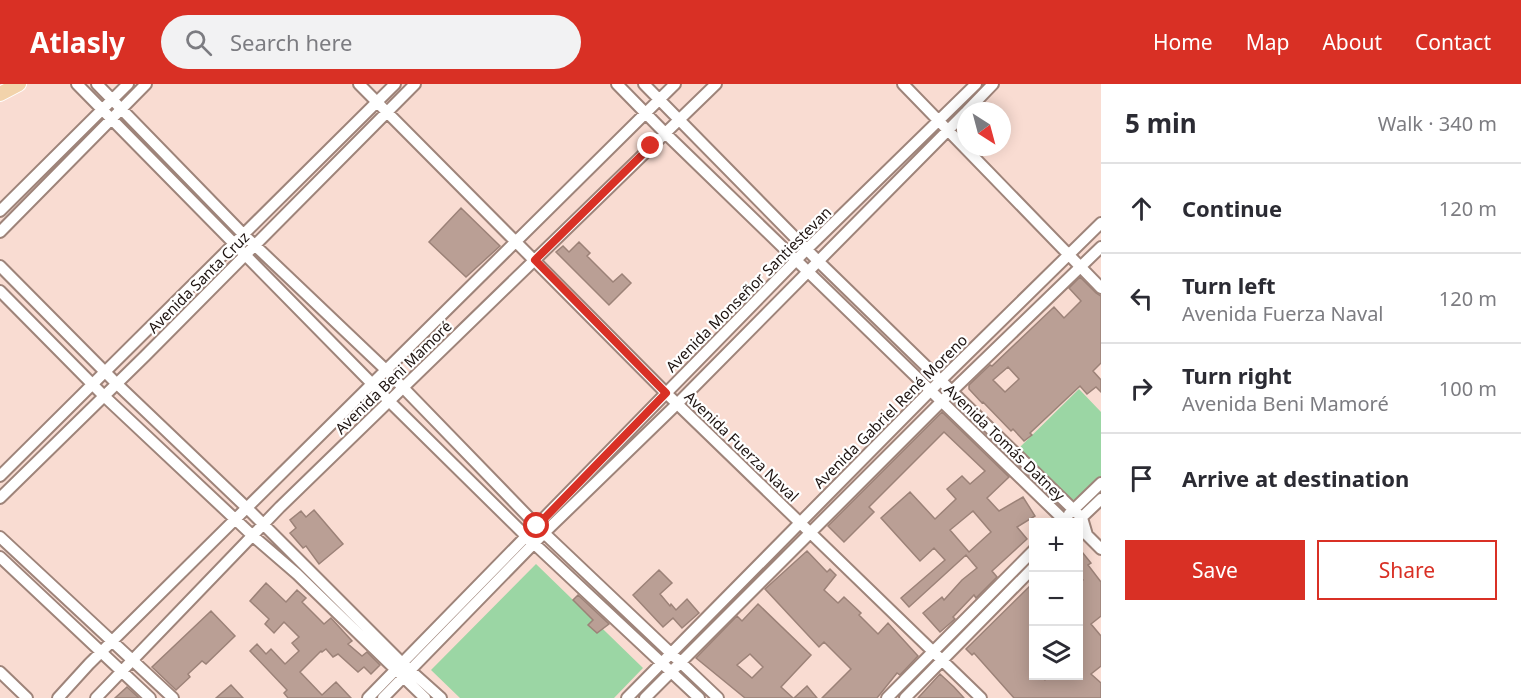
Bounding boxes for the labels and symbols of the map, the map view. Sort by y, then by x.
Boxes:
north arrow [957,102,1011,156]
route end [637,132,663,158]
street label: Avenida Monseñor Santiestevan [661,202,835,376]
street label: Avenida Santa Cruz [143,227,253,337]
street label: Avenida Beni Mamoré [330,316,456,438]
street label: Avenida Gabriel René Moreno [809,330,971,492]
street label: Avenida Tomás Datney [940,379,1070,505]
street label: Avenida Fuerza Naval [681,386,803,506]
route start [523,512,549,538]

